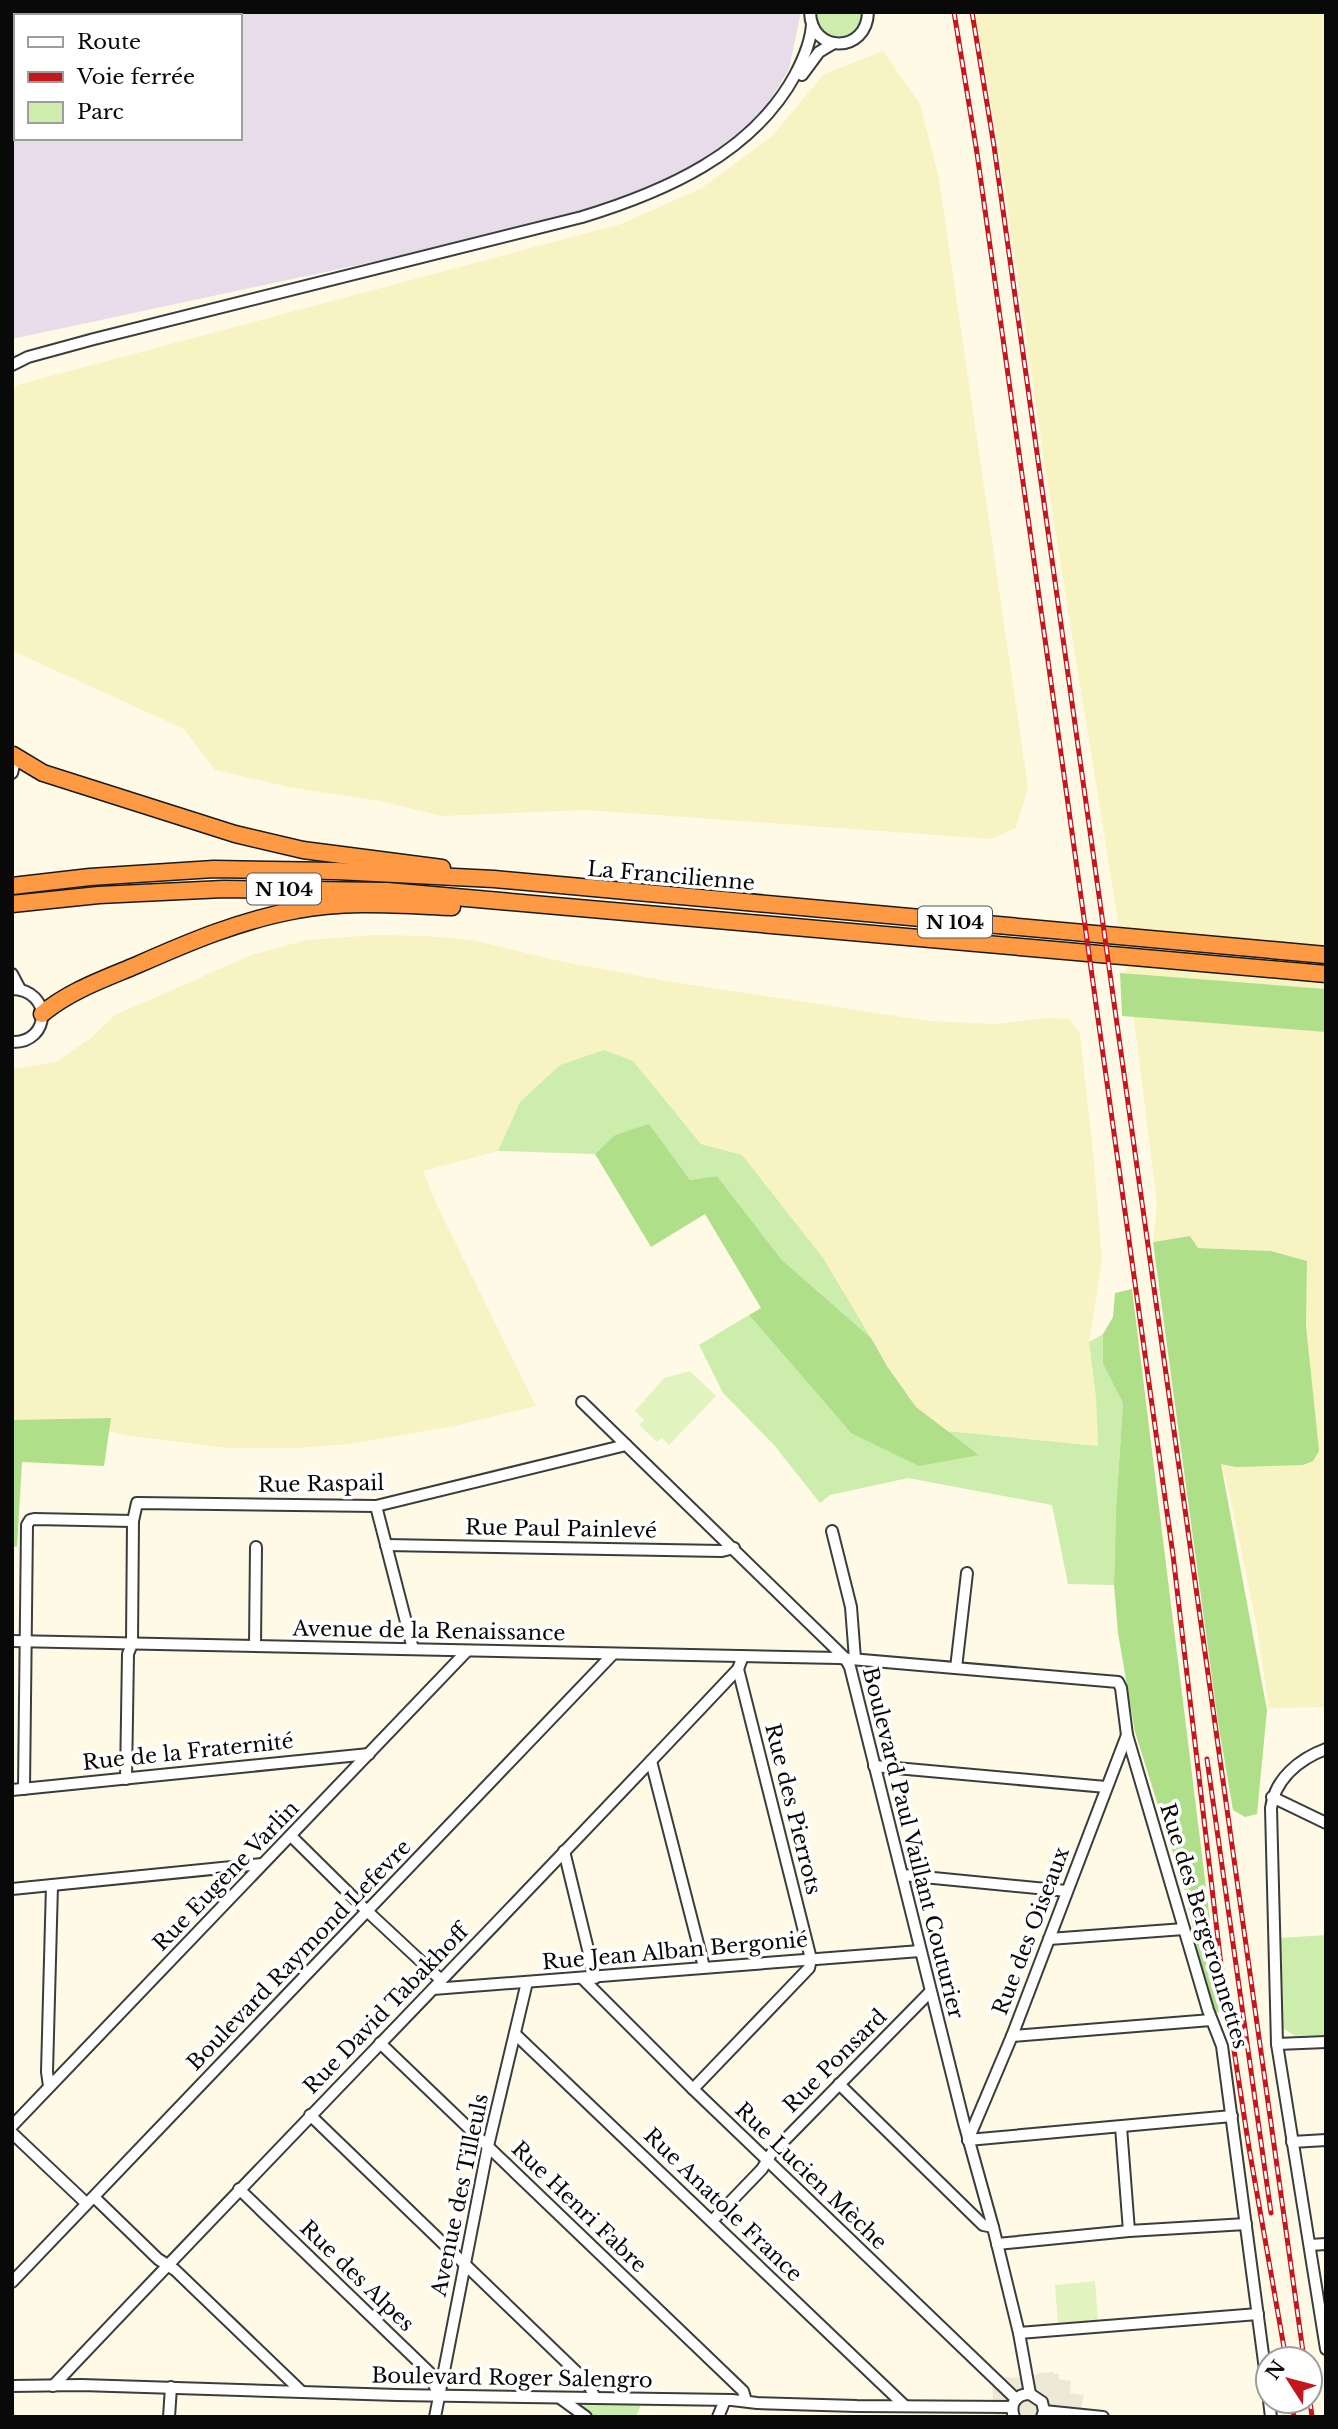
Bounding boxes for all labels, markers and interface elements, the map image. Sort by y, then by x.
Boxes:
legend [14,14,242,140]
text: Route [77,29,141,55]
text: Voie ferrée [76,64,195,90]
text: Parc [77,99,124,125]
street label: La Francilienne [586,856,756,896]
road number: N 104 [247,874,321,904]
road number: N 104 [918,906,992,938]
street label: Rue Raspail [258,1470,385,1498]
street label: Rue Paul Painlevé [465,1514,657,1544]
street label: Avenue de la Renaissance [291,1616,566,1646]
street label: Boulevard Paul Vaillant Couturier [857,1664,969,2022]
street label: Rue des Pierrots [759,1721,827,1897]
street label: Rue de la Fraternité [81,1728,295,1776]
street label: Rue Eugène Varlin [148,1795,304,1957]
street label: Rue des Bergeronnettes [1154,1800,1254,2052]
street label: Boulevard Raymond Lefevre [182,1834,416,2076]
street label: Rue des Oiseaux [987,1843,1075,2019]
street label: Rue David Tabakhoff [298,1917,476,2099]
street label: Rue Jean Alban Bergonié [541,1926,809,1976]
street label: Rue Ponsard [778,2004,892,2118]
street label: Avenue des Tilleuls [426,2091,494,2300]
street label: Rue Lucien Mèche [730,2097,892,2255]
street label: Rue Anatole France [638,2123,808,2287]
street label: Rue Henri Fabre [506,2136,652,2278]
street label: Rue des Alpes [295,2215,419,2337]
north arrow [1254,2345,1324,2415]
text: N [1261,2356,1290,2384]
street label: Boulevard Roger Salengro [371,2363,653,2393]

